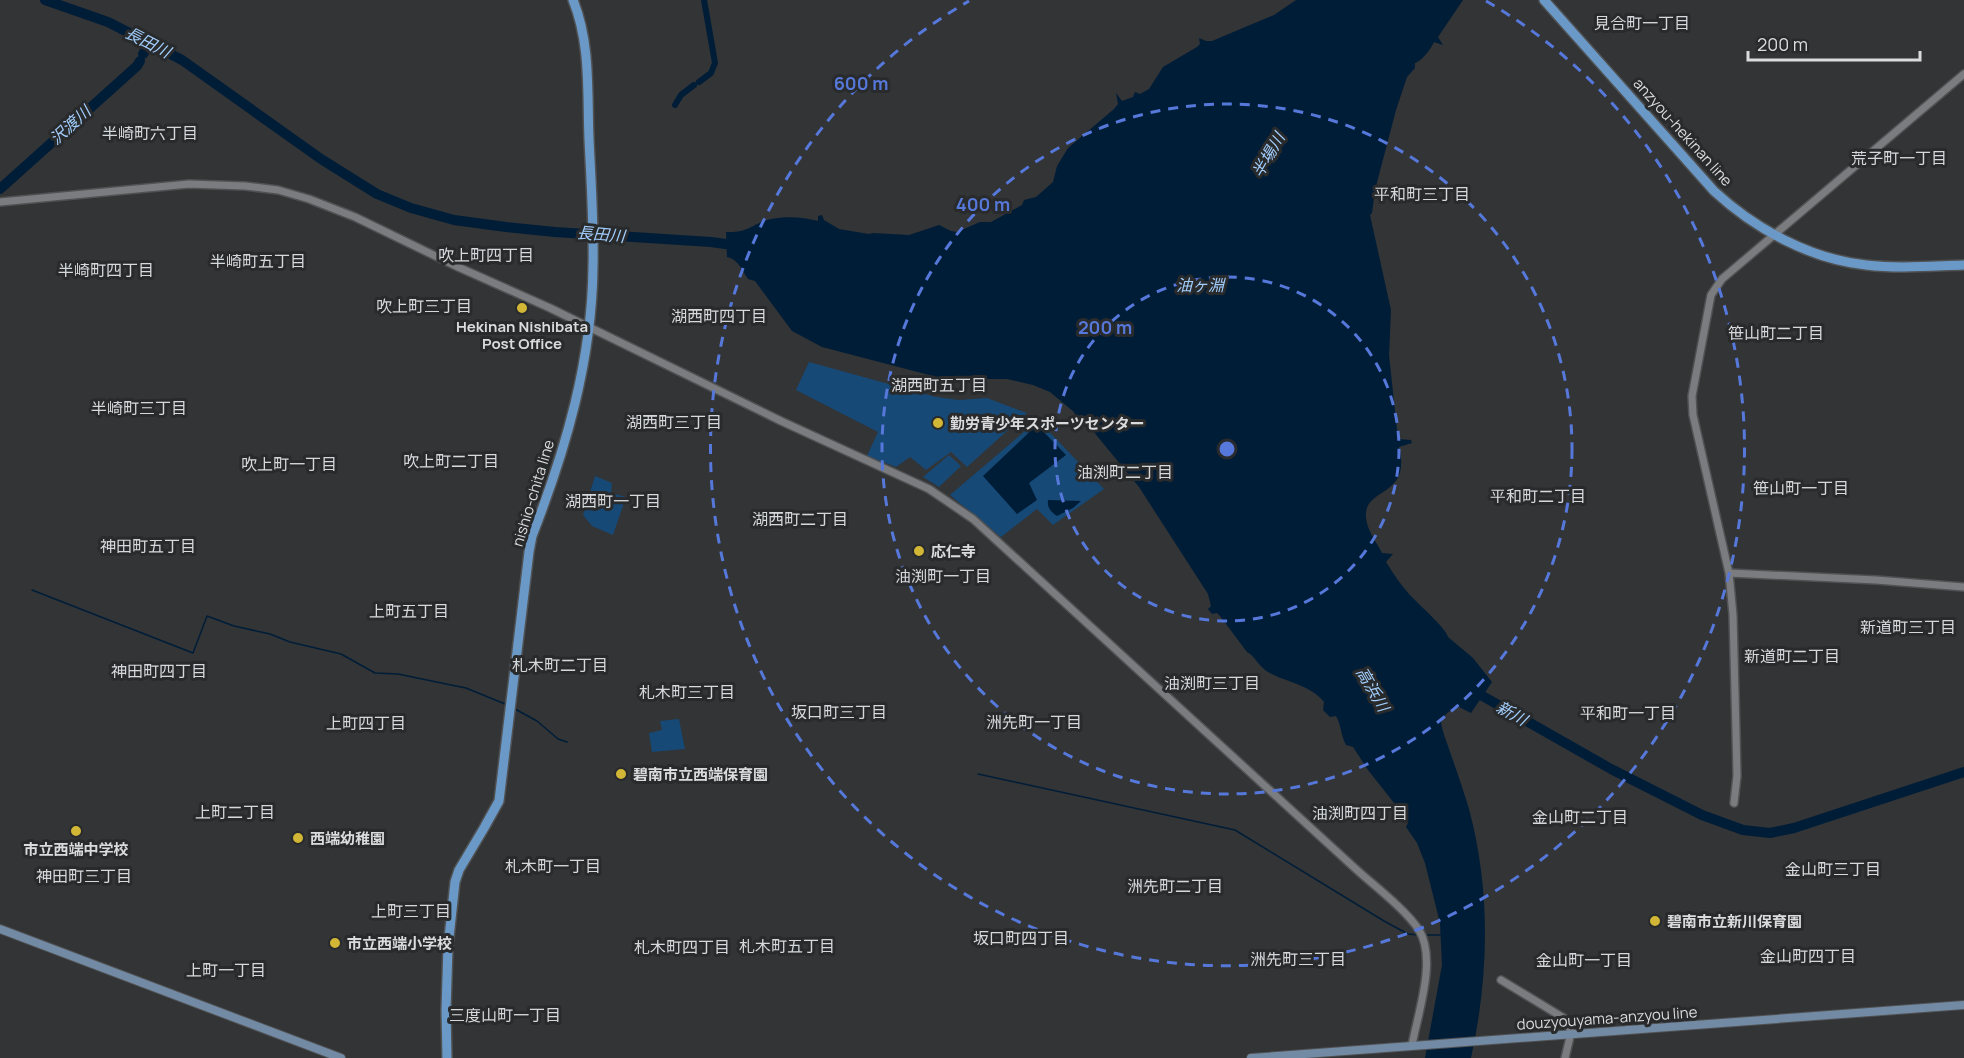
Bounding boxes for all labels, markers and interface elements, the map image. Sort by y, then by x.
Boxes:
district label: 見合町一丁目 [1594,12,1690,34]
water label: 長田川 [122,21,176,64]
scale bar [1748,24,1920,62]
text: 200 m [1757,32,1808,56]
text: 600 m [834,71,888,95]
street label: anzyou-hekinan line [1629,73,1737,191]
water label: 沢渡川 [45,99,97,149]
district label: 半崎町六丁目 [102,122,198,144]
water label: 半場川 [1246,127,1291,181]
district label: 荒子町一丁目 [1851,147,1947,169]
district label: 平和町三丁目 [1374,183,1470,205]
text: 400 m [956,192,1010,216]
water label: 長田川 [576,221,628,247]
district label: 吹上町四丁目 [438,244,534,266]
district label: 半崎町五丁目 [210,250,306,272]
district label: 半崎町四丁目 [58,259,154,281]
water label: 油ヶ淵 [1176,274,1226,296]
district label: 吹上町三丁目 [376,295,472,317]
marker: Hekinan Nishibata Post Office [515,301,529,315]
district label: 湖西町四丁目 [671,305,767,327]
text: 200 m [1078,315,1132,339]
place label: Hekinan Nishibata Post Office [456,316,588,354]
district label: 笹山町二丁目 [1728,322,1824,344]
district label: 湖西町五丁目 [891,374,987,396]
district label: 半崎町三丁目 [91,397,187,419]
district label: 湖西町三丁目 [626,411,722,433]
place label: 勤労青少年スポーツセンター [950,413,1145,434]
marker: 勤労青少年スポーツセンター [931,416,945,430]
street label: nishio-chita line [507,437,559,549]
centre of rings [1217,439,1237,459]
district label: 吹上町二丁目 [403,450,499,472]
district label: 吹上町一丁目 [241,453,337,475]
district label: 油渕町二丁目 [1077,461,1173,483]
district label: 笹山町一丁目 [1753,477,1849,499]
district label: 平和町二丁目 [1490,485,1586,507]
district label: 湖西町一丁目 [565,490,661,512]
district label: 湖西町二丁目 [752,508,848,530]
district label: 神田町五丁目 [100,535,196,557]
place label: 応仁寺 [931,541,976,562]
marker: 応仁寺 [912,544,926,558]
district label: 油渕町一丁目 [895,565,991,587]
district label: 上町五丁目 [369,600,449,622]
district label: 新道町三丁目 [1860,616,1956,638]
district label: 新道町二丁目 [1744,645,1840,667]
district label: 札木町二丁目 [512,654,608,676]
district label: 神田町四丁目 [111,660,207,682]
water label: 高浜川 [1351,663,1396,717]
district label: 油渕町三丁目 [1164,672,1260,694]
district label: 札木町三丁目 [639,681,735,703]
water label: 新川 [1493,696,1533,731]
district label: 坂口町三丁目 [791,701,887,723]
district label: 平和町一丁目 [1580,702,1676,724]
district label: 洲先町一丁目 [986,711,1082,733]
district label: 上町四丁目 [326,712,406,734]
place label: 碧南市立西端保育園 [633,764,768,785]
marker: 碧南市立西端保育園 [614,767,628,781]
district label: 上町二丁目 [195,801,275,823]
district label: 油渕町四丁目 [1312,802,1408,824]
district label: 金山町二丁目 [1532,806,1628,828]
marker: 市立西端中学校 [69,824,83,838]
place label: 西端幼稚園 [310,828,385,849]
marker: 西端幼稚園 [291,831,305,845]
place label: 市立西端中学校 [23,839,129,860]
district label: 札木町一丁目 [505,855,601,877]
district label: 金山町三丁目 [1785,858,1881,880]
district label: 神田町三丁目 [36,865,132,887]
district label: 洲先町二丁目 [1127,875,1223,897]
district label: 上町三丁目 [371,900,451,922]
place label: 碧南市立新川保育園 [1667,911,1802,932]
marker: 碧南市立新川保育園 [1648,914,1662,928]
district label: 坂口町四丁目 [973,927,1069,949]
place label: 市立西端小学校 [347,933,452,954]
district label: 札木町五丁目 [739,935,835,957]
marker: 市立西端小学校 [328,936,342,950]
district label: 札木町四丁目 [634,936,730,958]
district label: 金山町四丁目 [1760,945,1856,967]
district label: 洲先町三丁目 [1250,948,1346,970]
district label: 金山町一丁目 [1536,949,1632,971]
district label: 上町一丁目 [186,959,266,981]
street label: douzyouyama-anzyou line [1516,1001,1698,1035]
district label: 三度山町一丁目 [449,1004,561,1026]

